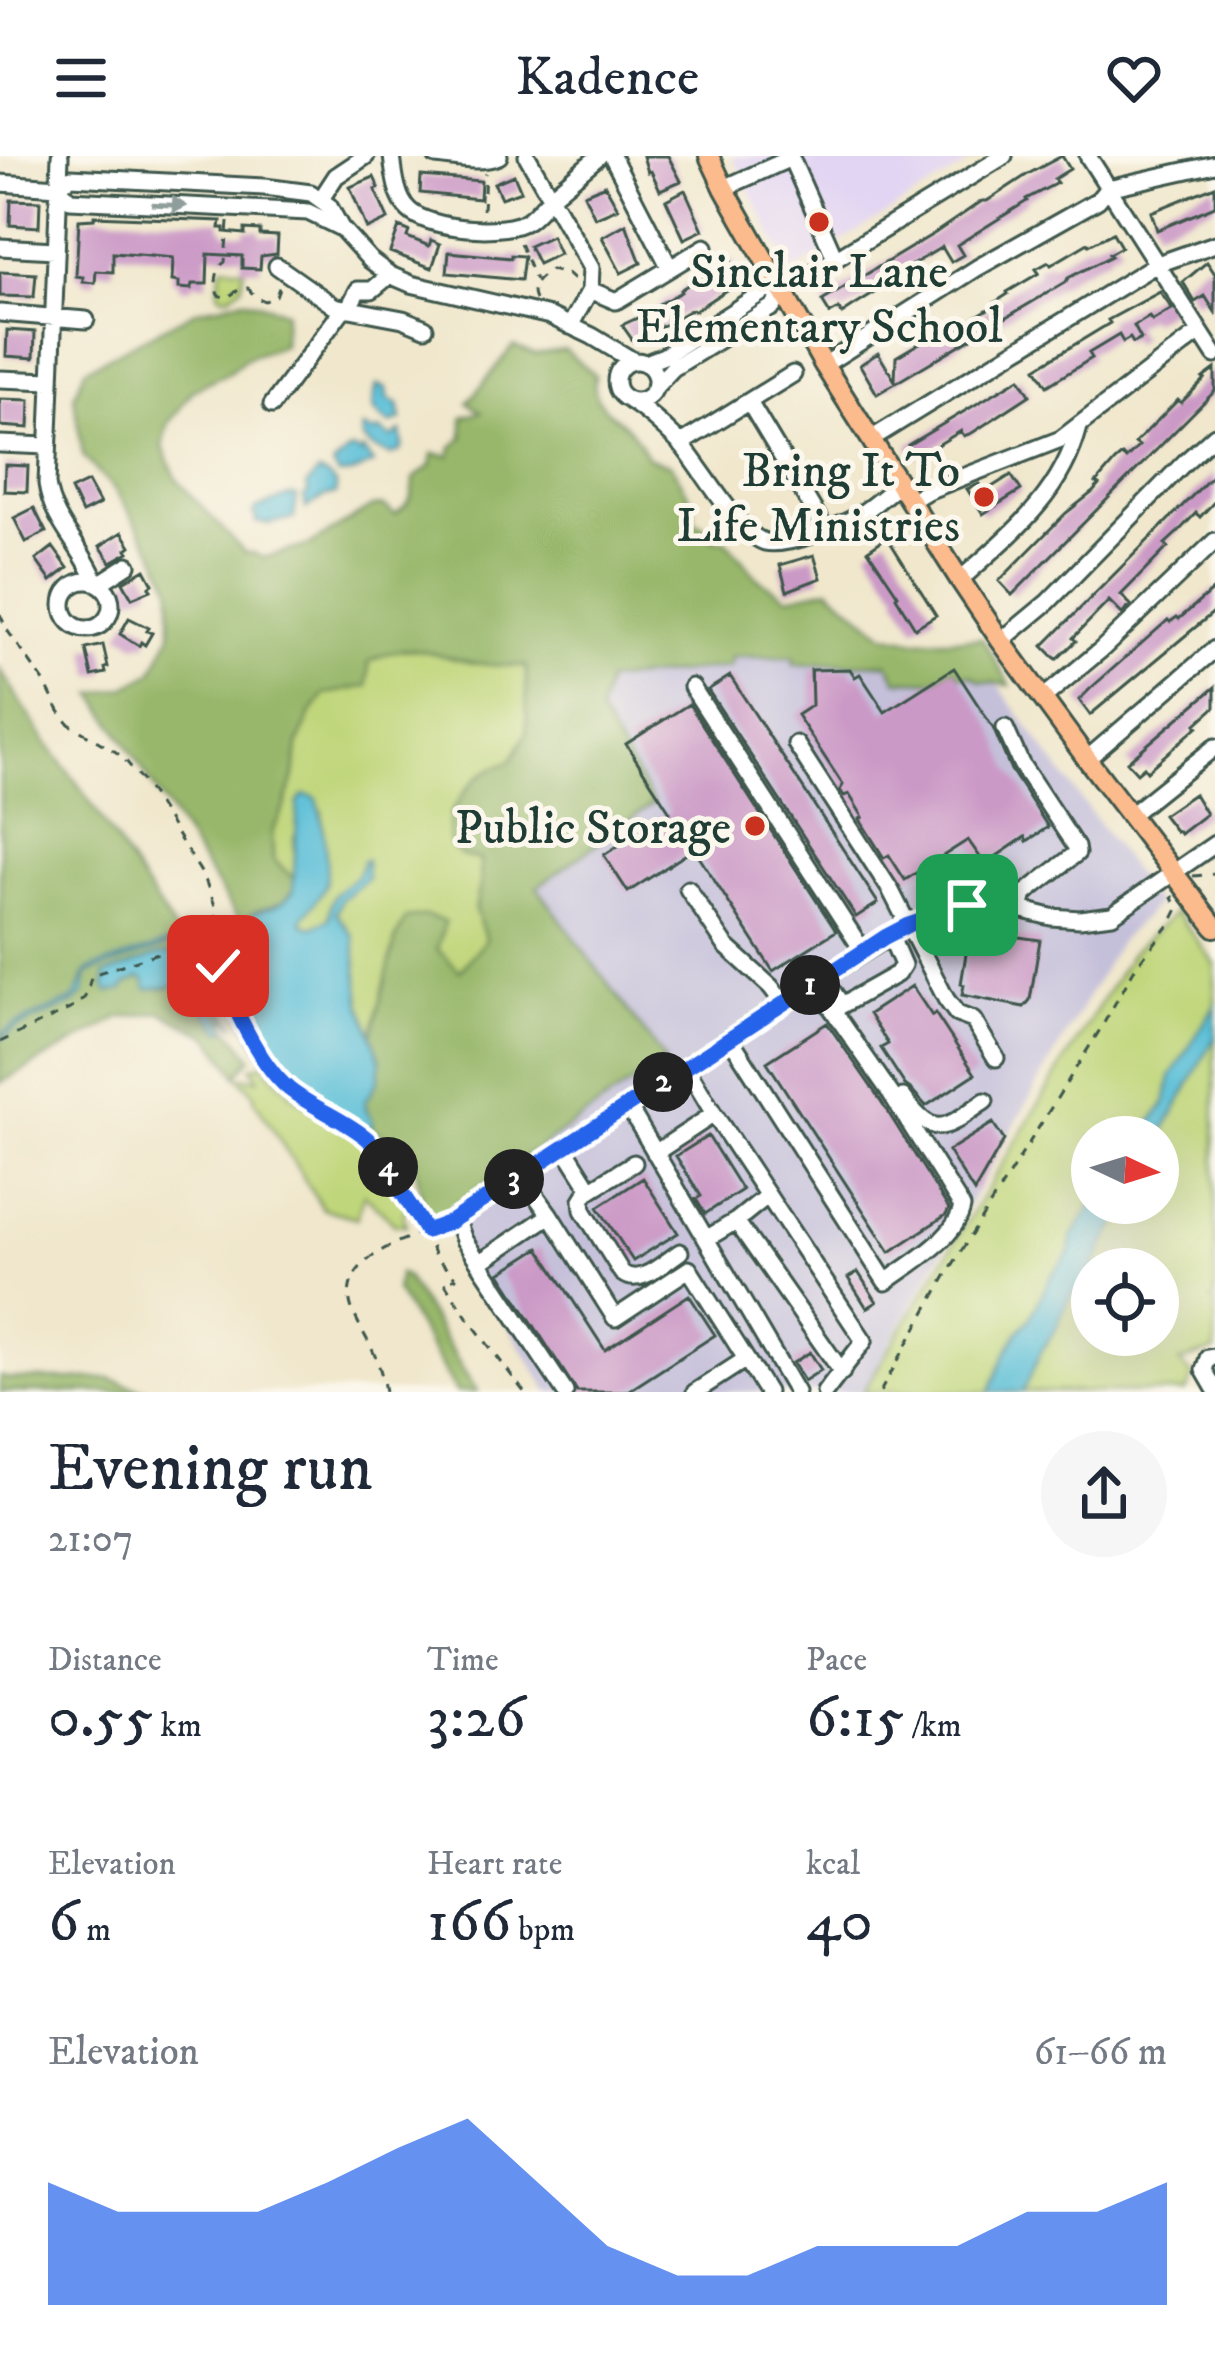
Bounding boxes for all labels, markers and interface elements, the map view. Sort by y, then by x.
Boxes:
icon: menu [48,45,114,111]
text: Kadence [516,45,699,112]
icon: heart [1101,45,1167,111]
one-way arrow [151,196,189,215]
marker: Sinclair Lane Elementary School [806,209,832,235]
place label: Sinclair Lane Elementary School [635,243,1003,358]
place label: Bring It To Life Ministries [677,442,960,557]
marker: Bring It To Life Ministries [971,484,997,510]
place label: Public Storage [455,799,731,859]
marker: Public Storage [742,813,768,839]
pin [916,854,1018,956]
icon: arrive [934,872,1000,938]
pin [167,915,269,1017]
icon: check [185,933,251,999]
pin: 1 [780,955,840,1015]
text: 1 [804,964,816,1005]
pin: 2 [633,1052,693,1112]
text: 2 [655,1061,671,1102]
north arrow [1071,1116,1179,1224]
map controls [1071,1116,1179,1356]
pin: 4 [358,1137,418,1197]
text: 4 [379,1146,398,1187]
pin: 3 [484,1149,544,1209]
text: 3 [508,1158,520,1199]
button: locate [1071,1248,1179,1356]
text: Evening run [48,1429,373,1511]
button: share [1041,1431,1167,1557]
text: 21:07 [48,1515,133,1564]
text: Distance [48,1640,162,1681]
text: Time [427,1640,499,1681]
text: Pace [806,1640,867,1681]
text: 0.55 [48,1681,153,1756]
text: 3:26 [427,1681,526,1756]
text: 6:15 [806,1681,904,1756]
text: km [153,1706,202,1747]
text: /km [904,1706,962,1747]
text: Elevation [48,1844,176,1885]
text: Heart rate [427,1844,562,1885]
text: kcal [806,1844,860,1885]
text: 6 [48,1885,79,1960]
text: 166 [427,1885,511,1960]
text: 40 [806,1885,873,1960]
text: m [79,1910,111,1951]
text: bpm [511,1910,575,1951]
text: Elevation [48,2028,199,2077]
text: 61–66 m [1034,2028,1167,2077]

